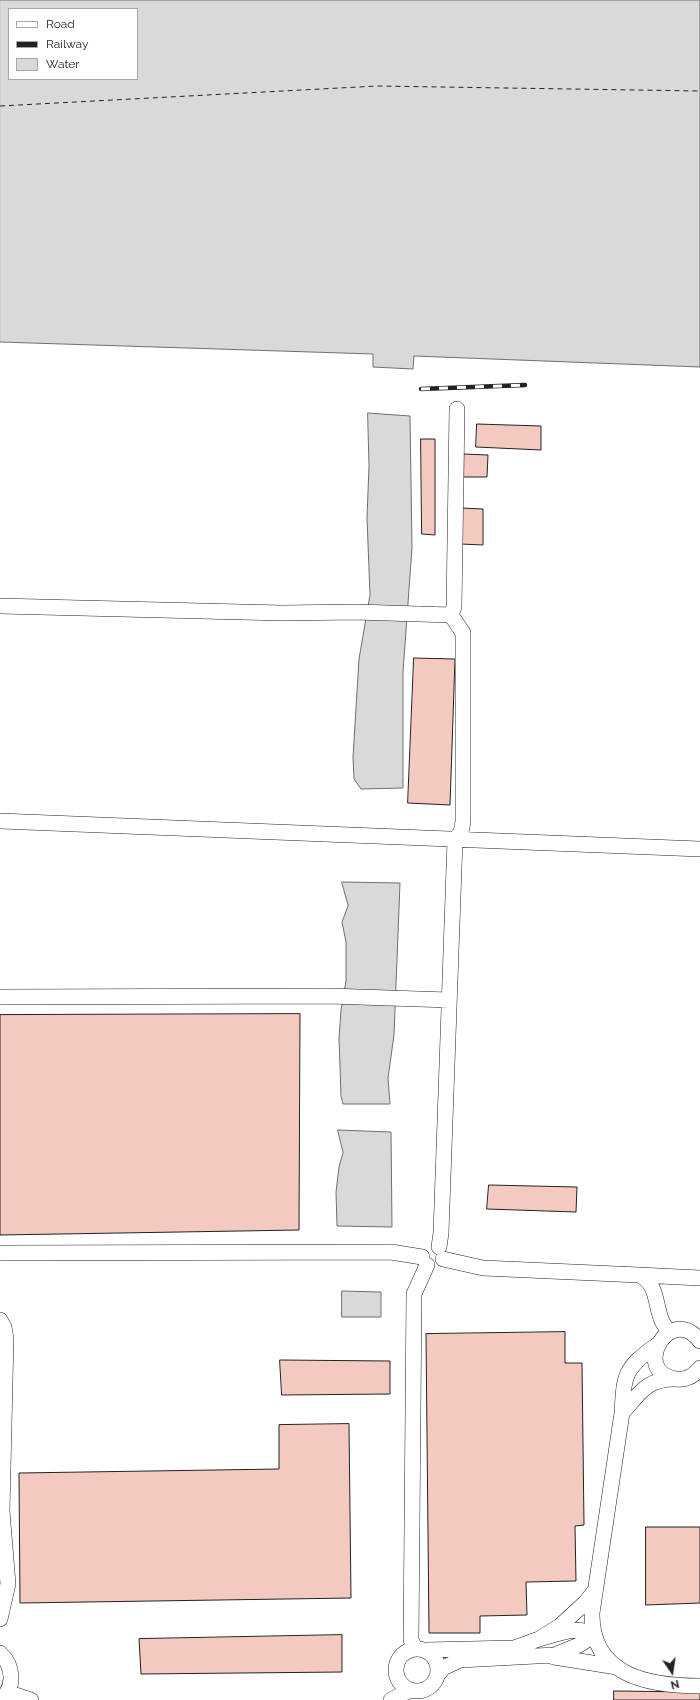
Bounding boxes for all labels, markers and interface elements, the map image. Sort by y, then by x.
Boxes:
legend [8,8,138,80]
text: Road [46,17,75,31]
text: Railway [46,37,88,51]
text: Water [46,57,80,71]
north arrow [652,1652,692,1692]
text: N [669,1677,680,1691]

